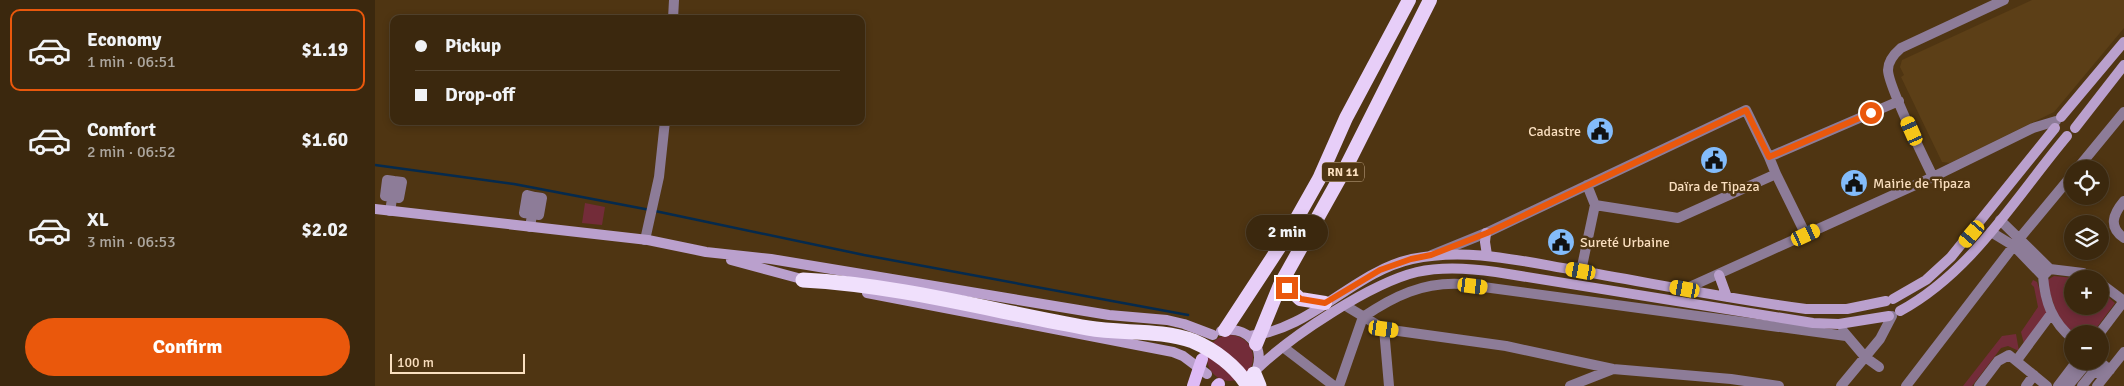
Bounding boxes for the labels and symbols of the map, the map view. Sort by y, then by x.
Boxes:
route start [1860,102,1882,124]
car [1899,114,1924,148]
public building icon: Cadastre [1585,116,1615,146]
place label: Cadastre [1528,123,1581,140]
public building icon: Daïra de Tipaza [1699,145,1729,175]
road number: RN 11 [1322,162,1364,182]
public building icon: Mairie de Tipaza [1839,168,1869,198]
place label: Mairie de Tipaza [1873,175,1971,192]
place label: Daïra de Tipaza [1668,178,1760,195]
callout: 2 min [1246,216,1328,250]
car [1956,218,1987,250]
car [1789,222,1822,248]
public building icon: Sureté Urbaine [1546,227,1576,257]
place label: Sureté Urbaine [1580,234,1670,251]
car [1564,261,1597,281]
route end [1276,277,1298,299]
car [1457,277,1488,295]
car [1668,279,1701,299]
car [1368,319,1399,339]
scale bar [390,351,525,374]

